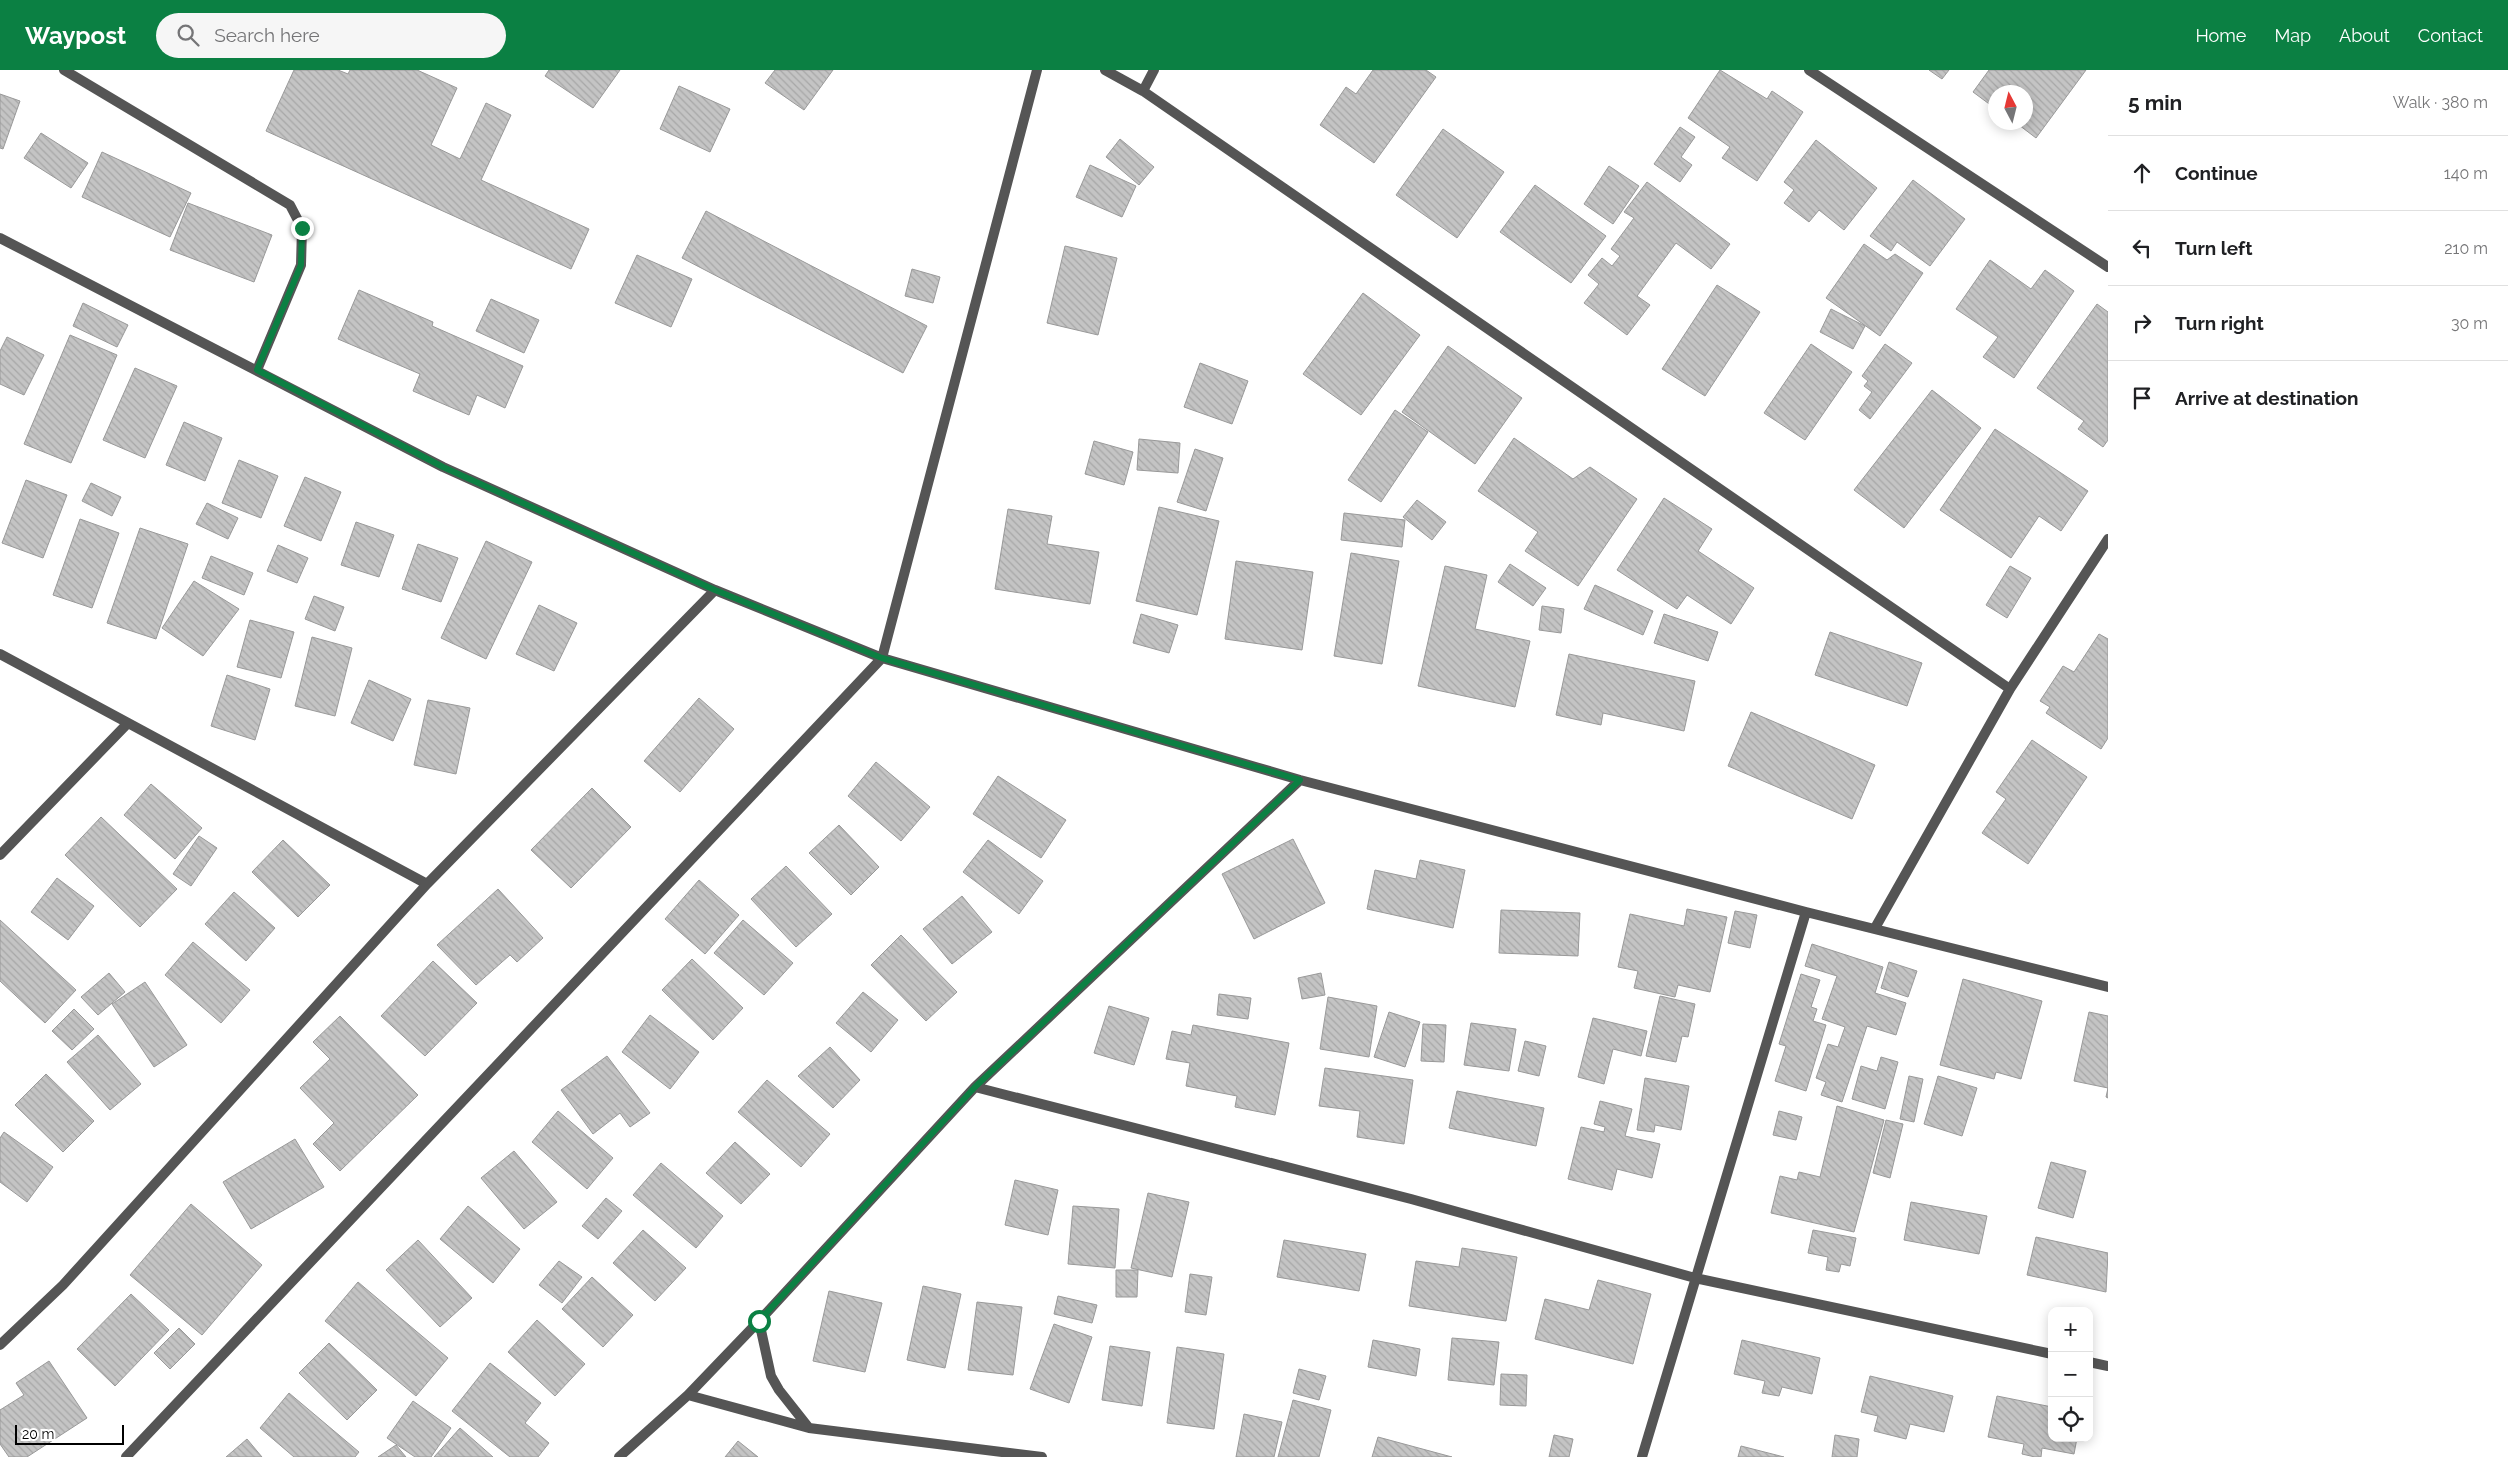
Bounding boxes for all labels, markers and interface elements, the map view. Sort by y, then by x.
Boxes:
search box [156,13,506,58]
text: Waypost [25,21,126,50]
icon: search [174,21,202,49]
text: Search here [214,24,320,46]
text: Home [2195,25,2246,46]
text: Map [2274,25,2311,46]
text: About [2339,25,2390,46]
text: Contact [2418,25,2483,46]
north arrow [1988,85,2033,130]
text: 5 min [2128,90,2182,115]
text: Walk · 380 m [2393,93,2488,112]
icon: ahead [2128,159,2156,187]
text: Continue [2175,162,2258,184]
text: 140 m [2444,164,2488,183]
route end [291,217,314,240]
icon: left [2128,234,2156,262]
text: Turn left [2175,237,2252,259]
text: 210 m [2444,239,2488,258]
icon: right [2128,309,2156,337]
text: Turn right [2175,312,2264,334]
text: 30 m [2451,314,2488,333]
icon: arrive [2128,384,2156,412]
text: Arrive at destination [2175,387,2359,409]
map controls [2048,1307,2093,1442]
button: + [2048,1307,2093,1352]
route start [748,1310,771,1333]
button: − [2048,1352,2093,1397]
button: locate [2048,1397,2093,1442]
scale bar [15,1422,124,1445]
text: 20 m [22,1426,54,1442]

